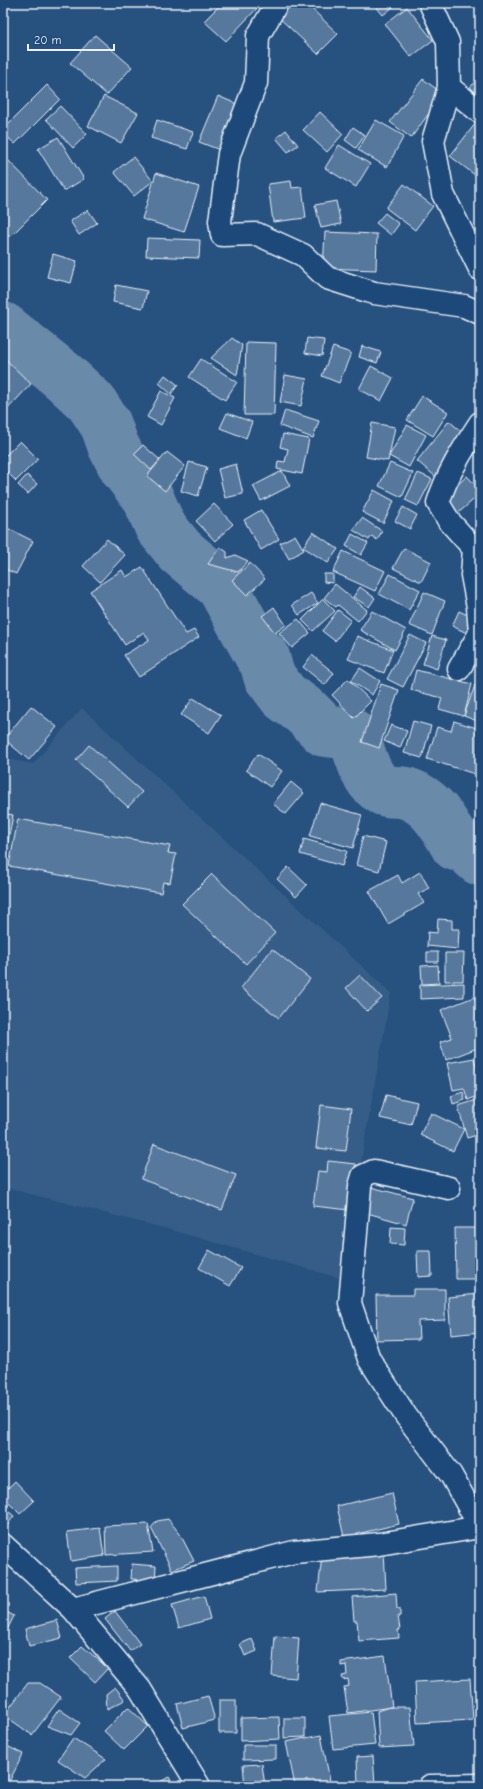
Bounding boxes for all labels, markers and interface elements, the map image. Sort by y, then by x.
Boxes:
scale bar [28,26,114,52]
text: 20 m [34,33,62,47]

